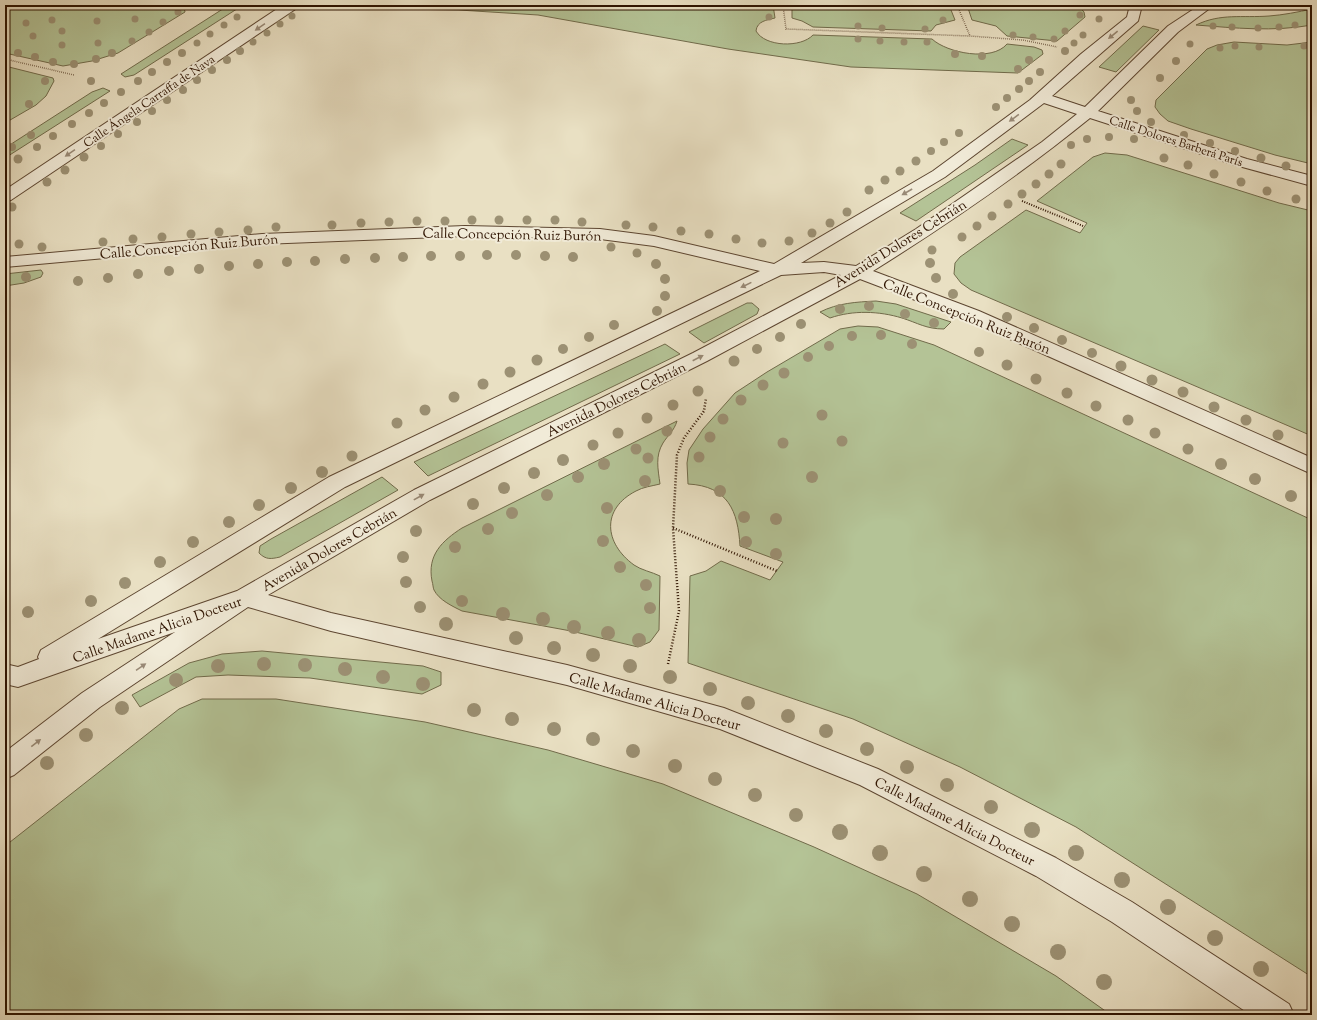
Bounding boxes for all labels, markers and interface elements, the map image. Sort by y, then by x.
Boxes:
one-way arrow [255,23,265,31]
one-way arrow [1108,30,1119,39]
street label: Calle Ángela Carraffa de Nava [80,51,219,153]
street label: Calle Dolores Barberá París [1107,112,1245,172]
one-way arrow [1009,114,1019,122]
one-way arrow [65,149,76,157]
one-way arrow [901,189,913,195]
street label: Avenida Dolores Cebrián [831,196,971,294]
street label: Calle Concepción Ruiz Burón [422,224,602,248]
street label: Calle Concepción Ruiz Burón [99,230,279,266]
street label: Calle Concepción Ruiz Burón [879,275,1053,361]
one-way arrow [740,282,752,288]
one-way arrow [692,355,704,361]
street label: Avenida Dolores Cebrián [544,358,690,443]
one-way arrow [413,493,425,500]
street label: Avenida Dolores Cebrián [259,504,401,598]
street label: Calle Madame Alicia Docteur [70,592,246,669]
one-way arrow [135,663,146,671]
street label: Calle Madame Alicia Docteur [566,669,743,737]
one-way arrow [30,739,41,748]
street label: Calle Madame Alicia Docteur [870,774,1038,872]

